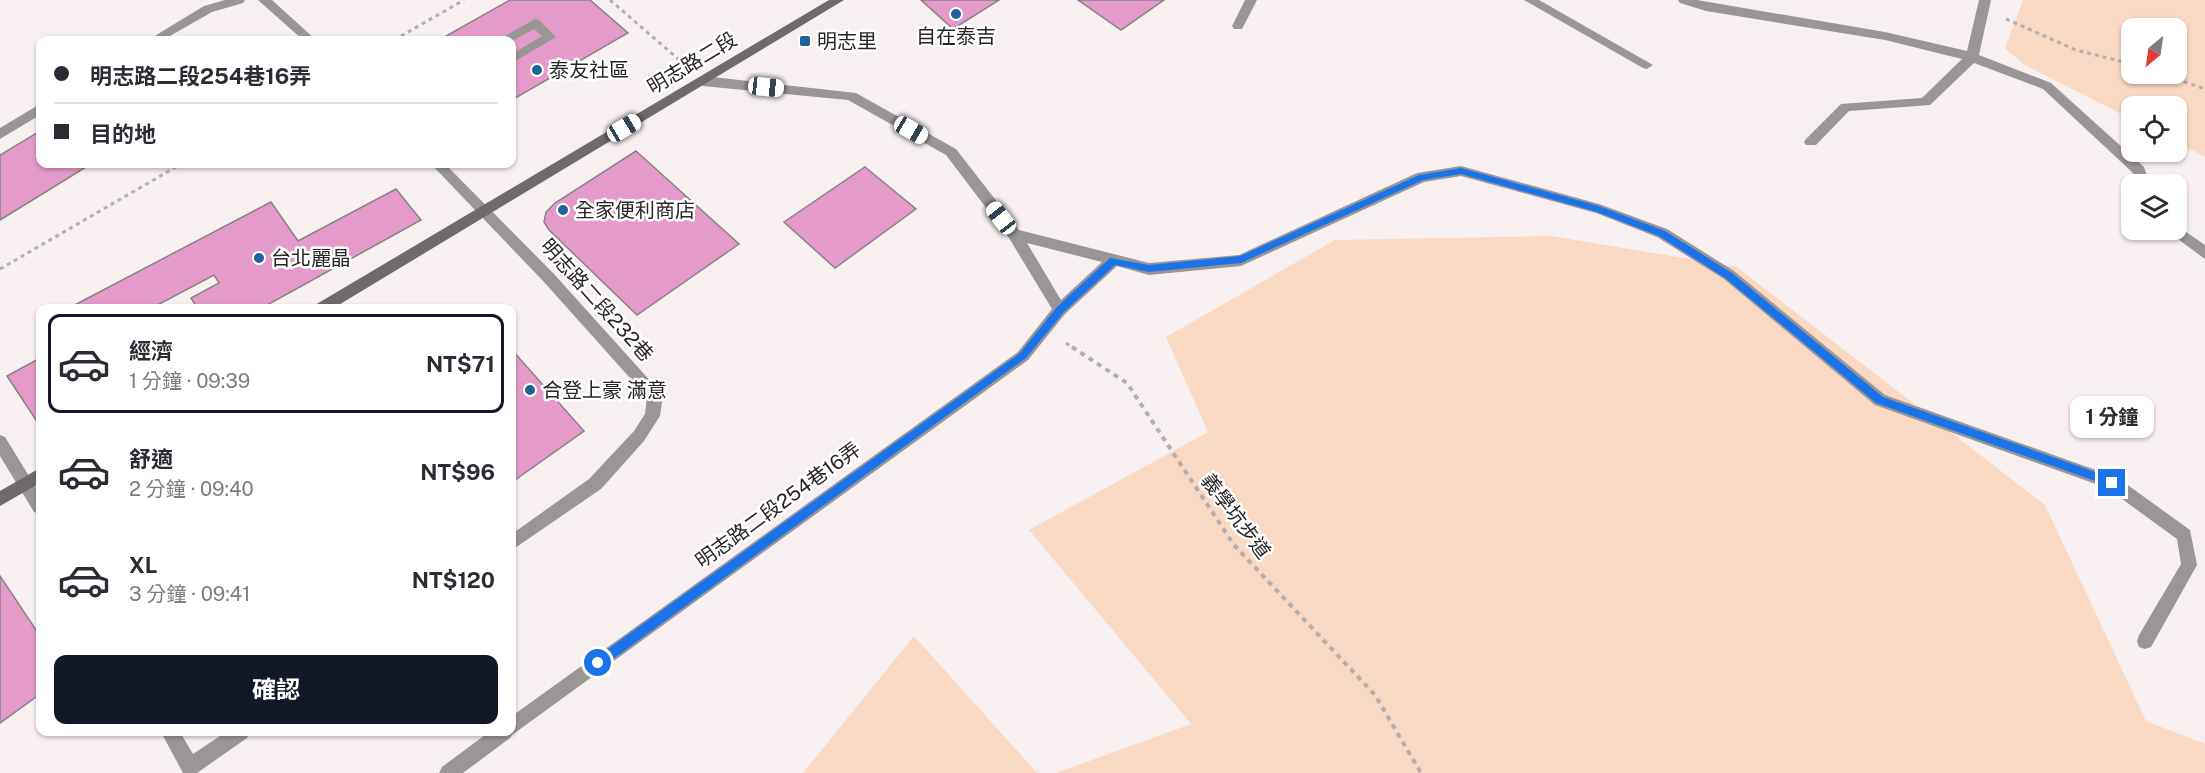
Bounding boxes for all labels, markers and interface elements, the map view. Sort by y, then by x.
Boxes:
marker: 自在泰吉 [949,7,963,21]
north arrow [2121,18,2187,84]
map controls [2121,18,2187,240]
place label: 自在泰吉 [916,24,996,48]
street label: 明志路二段 [643,27,741,99]
place label: 明志里 [817,29,877,53]
marker: 明志里 [798,34,812,48]
place label: 泰友社區 [549,58,629,82]
text: 明志路二段254巷16弄 [90,63,311,89]
marker: 泰友社區 [530,63,544,77]
car [747,76,785,98]
button: locate [2121,96,2187,162]
car [604,111,644,145]
car [891,113,931,147]
text: 目的地 [90,121,156,147]
button: layers [2121,174,2187,240]
place label: 全家便利商店 [575,198,695,222]
car [983,198,1019,238]
marker: 全家便利商店 [556,203,570,217]
street label: 明志路二段232巷 [536,234,658,366]
place label: 台北麗晶 [271,246,351,270]
marker: 台北麗晶 [252,251,266,265]
icon: car [57,337,111,391]
text: 經濟 [129,338,173,364]
text: NT$71 [426,351,495,377]
text: 1 分鐘 · 09:39 [129,369,250,393]
place label: 合登上豪 滿意 [542,378,667,402]
marker: 合登上豪 滿意 [523,383,537,397]
callout: 1 分鐘 [2070,396,2154,438]
text: 1 分鐘 [2085,405,2139,429]
street label: 明志路二段254巷16弄 [691,437,865,573]
icon: car [57,445,111,499]
text: 舒適 [129,446,173,472]
text: NT$96 [420,459,495,485]
street label: 義學坑步道 [1196,469,1276,563]
route end [2098,469,2125,496]
text: 2 分鐘 · 09:40 [129,477,254,501]
text: XL [129,552,157,578]
icon: car [57,553,111,607]
text: NT$120 [412,567,495,593]
text: 3 分鐘 · 09:41 [129,582,250,606]
route start [584,649,611,676]
button: 確認 [54,655,498,724]

